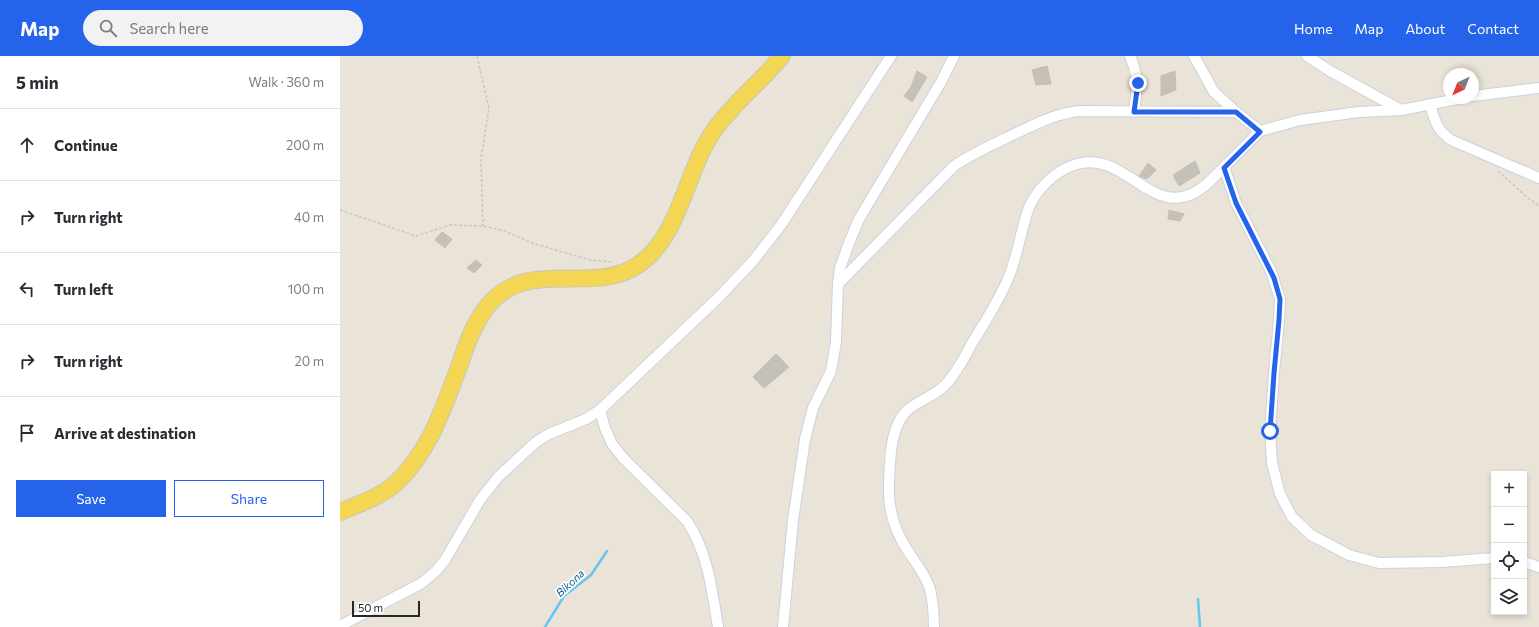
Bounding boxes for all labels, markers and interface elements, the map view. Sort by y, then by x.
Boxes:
search box [83,10,363,46]
text: Map [20,17,59,40]
icon: search [97,17,119,39]
text: Search here [129,19,209,37]
text: Home [1294,20,1333,37]
text: Map [1355,20,1383,37]
text: About [1405,20,1445,37]
text: Contact [1467,20,1519,37]
north arrow [1443,68,1479,104]
text: 5 min [16,72,59,93]
text: Walk · 360 m [249,74,324,90]
route end [1129,74,1147,92]
icon: ahead [16,134,38,156]
text: Continue [54,136,118,154]
text: 200 m [286,137,324,153]
icon: right [16,206,38,228]
text: Turn right [54,208,123,226]
text: 40 m [294,209,324,225]
icon: left [16,278,38,300]
text: Turn left [54,280,113,298]
text: 100 m [288,281,324,297]
icon: right [16,350,38,372]
text: Turn right [54,352,123,370]
text: 20 m [295,353,324,369]
icon: arrive [16,422,38,444]
route start [1261,422,1279,440]
text: Arrive at destination [54,424,196,442]
map controls [1491,471,1527,615]
button: + [1491,471,1527,507]
button: Save [16,480,166,517]
button: Share [174,480,324,517]
button: − [1491,507,1527,543]
button: locate [1491,543,1527,579]
water label: Bikona [553,566,587,599]
button: layers [1491,579,1527,615]
scale bar [352,599,420,618]
text: 50 m [358,601,383,614]

